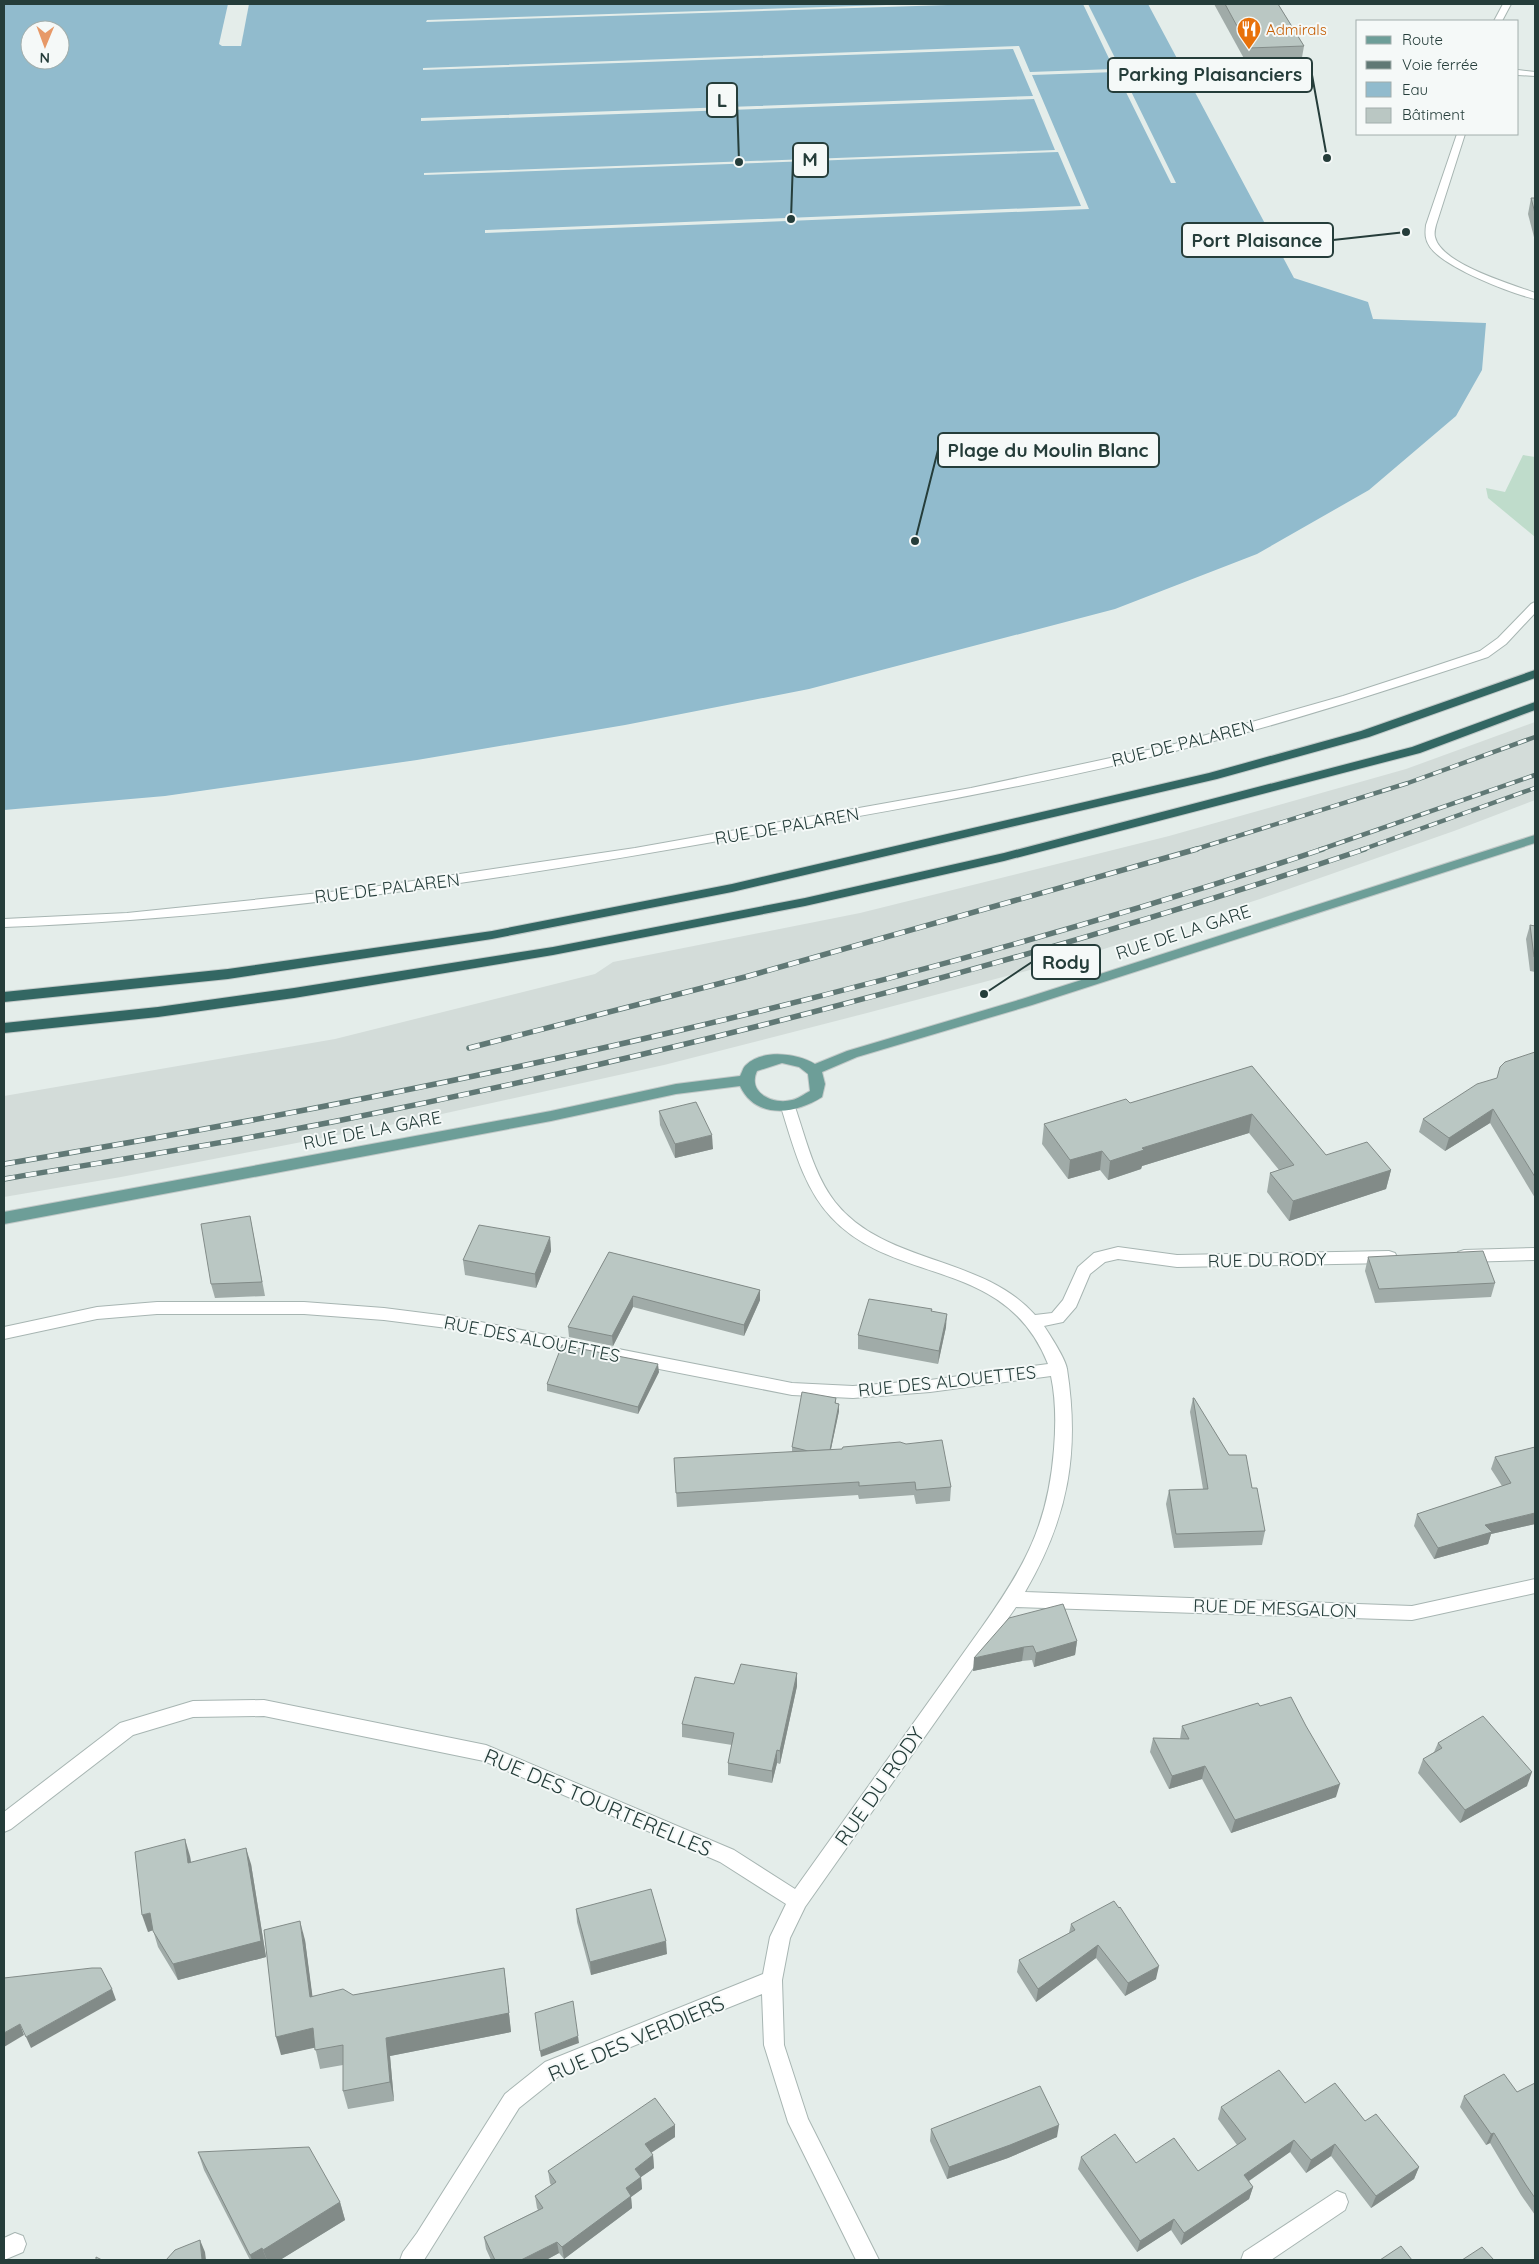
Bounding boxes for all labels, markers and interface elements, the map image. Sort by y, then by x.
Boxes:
restaurant icon: Admirals [1236,16,1262,50]
north arrow [20,20,70,70]
place label: Admirals [1266,20,1327,39]
legend [1356,20,1519,135]
text: Route [1402,30,1443,49]
text: N [39,49,50,67]
text: Voie ferrée [1402,55,1478,74]
callout: Parking Plaisanciers [1108,58,1312,92]
text: Parking Plaisanciers [1118,62,1302,86]
text: Eau [1402,80,1428,99]
callout: L [707,83,737,117]
text: L [717,88,727,112]
text: Bâtiment [1402,105,1465,124]
callout: M [793,143,828,177]
text: M [802,147,818,171]
callout: Port Plaisance [1182,223,1333,257]
text: Port Plaisance [1191,228,1323,252]
callout: Plage du Moulin Blanc [938,433,1159,467]
text: Plage du Moulin Blanc [948,438,1149,462]
street label: RUE DE PALAREN [1109,714,1257,772]
street label: RUE DE PALAREN [713,802,861,850]
street label: RUE DE PALAREN [313,868,461,908]
street label: RUE DE LA GARE [1113,899,1253,965]
callout: Rody [1032,945,1100,979]
text: Rody [1042,950,1090,974]
street label: RUE DE LA GARE [301,1105,443,1155]
street label: RUE DU RODY [1207,1247,1327,1273]
street label: RUE DES ALOUETTES [442,1311,622,1367]
street label: RUE DES ALOUETTES [857,1360,1037,1402]
street label: RUE DE MESGALON [1193,1594,1357,1622]
street label: RUE DU RODY [829,1722,930,1850]
street label: RUE DES TOURTERELLES [480,1742,716,1862]
street label: RUE DES VERDIERS [544,1989,728,2087]

